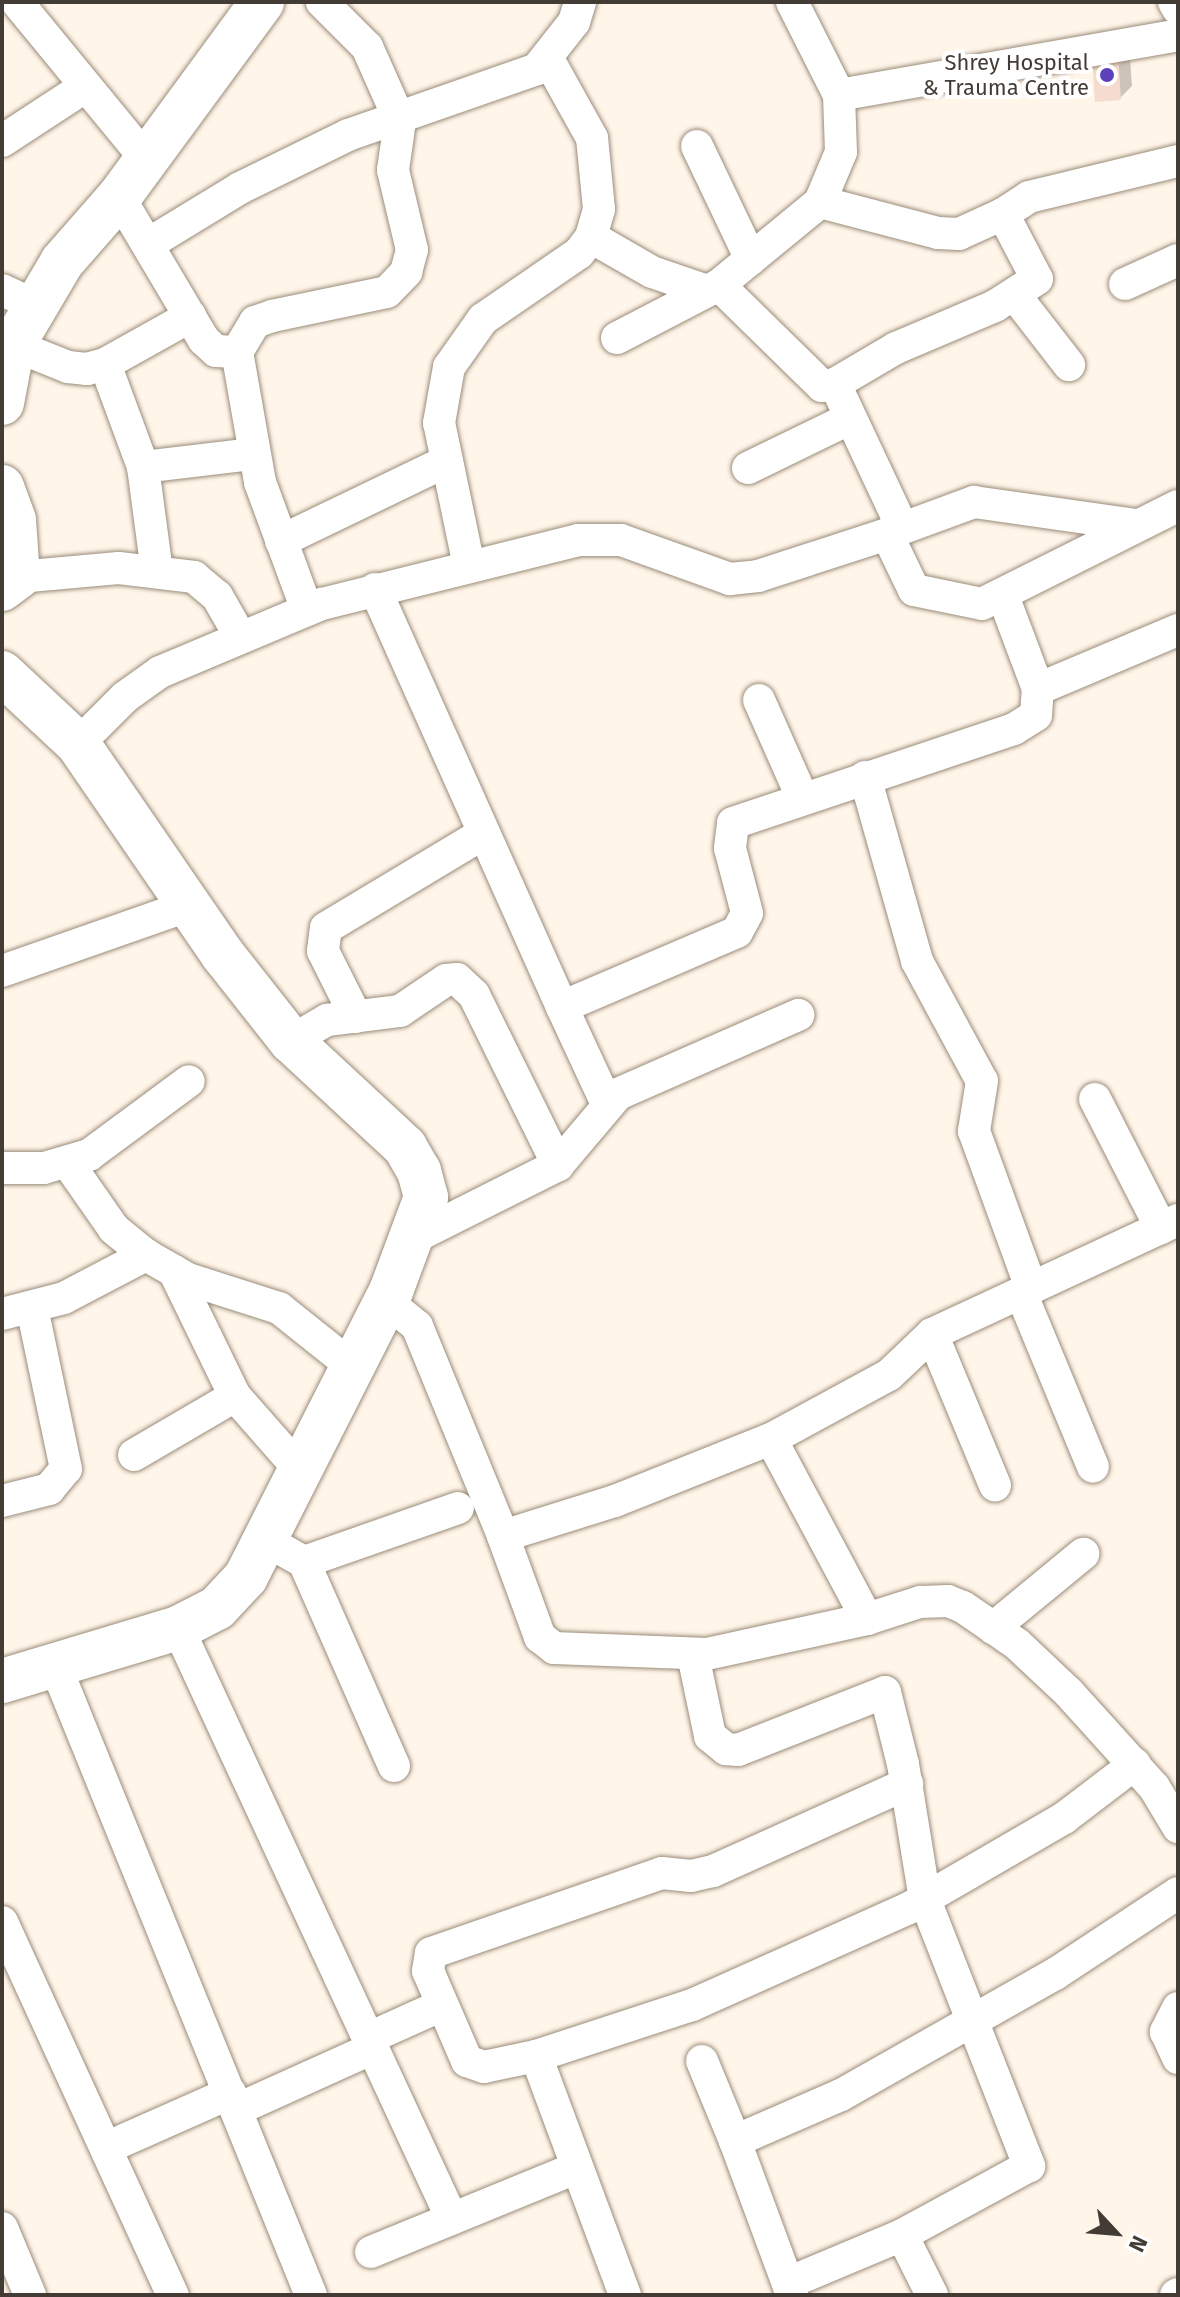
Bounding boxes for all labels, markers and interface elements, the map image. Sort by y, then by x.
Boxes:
place label: Shrey Hospital & Trauma Centre [923,49,1089,100]
marker: Shrey Hospital & Trauma Centre [1096,64,1118,86]
north arrow [1076,2193,1156,2273]
text: N [1123,2231,1153,2256]

